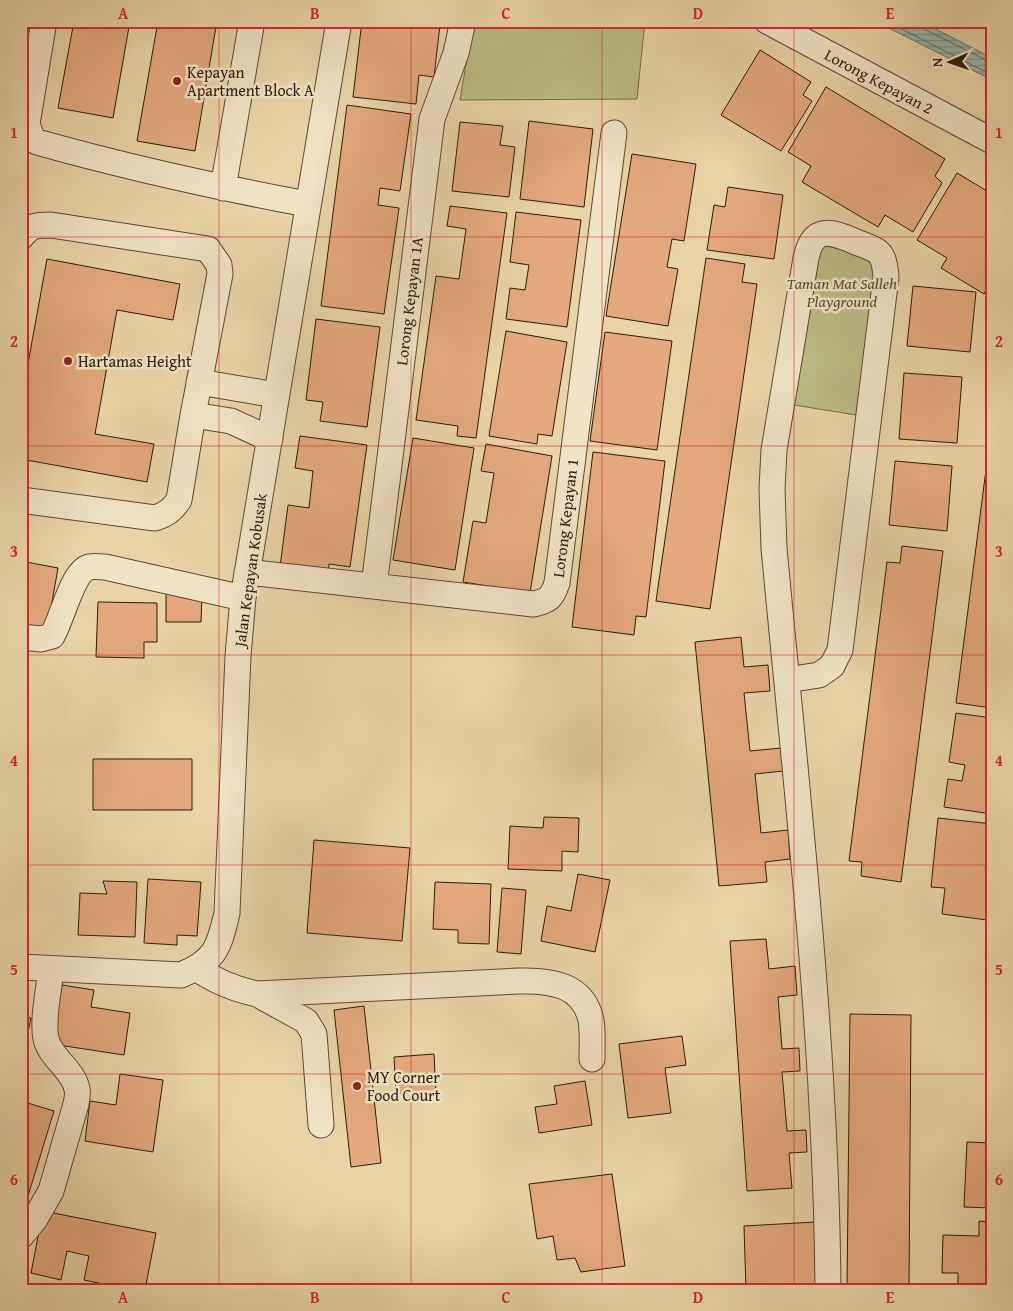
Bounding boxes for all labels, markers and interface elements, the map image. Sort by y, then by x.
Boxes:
text: A [118,1,129,25]
text: B [310,1,320,25]
text: C [501,1,511,25]
text: D [693,1,703,25]
text: E [886,1,895,25]
north arrow [926,38,976,88]
street label: Lorong Kepayan 2 [821,42,937,120]
text: N [927,57,947,67]
place label: Kepayan Apartment Block A [187,60,314,102]
marker: Kepayan Apartment Block A [171,75,183,87]
text: 1 [10,120,18,144]
text: 1 [995,120,1003,144]
street label: Lorong Kepayan 1A [389,235,429,367]
park label: Taman Mat Salleh Playground [787,271,897,313]
text: 2 [10,329,18,353]
text: 2 [995,329,1003,353]
place label: Hartamas Height [78,349,192,373]
marker: Hartamas Height [62,355,74,367]
street label: Lorong Kepayan 1 [546,457,584,579]
street label: Jalan Kepayan Kobusak [227,491,273,650]
text: 3 [10,539,18,563]
text: 3 [995,539,1003,563]
text: 4 [10,748,18,772]
text: 4 [995,748,1003,772]
text: 5 [10,957,18,981]
text: 5 [995,957,1003,981]
place label: MY Corner Food Court [367,1065,441,1107]
marker: MY Corner Food Court [351,1080,363,1092]
text: 6 [10,1167,18,1191]
text: 6 [995,1167,1003,1191]
text: A [118,1285,129,1309]
text: B [310,1285,320,1309]
text: C [501,1285,511,1309]
text: D [693,1285,703,1309]
text: E [886,1285,895,1309]

